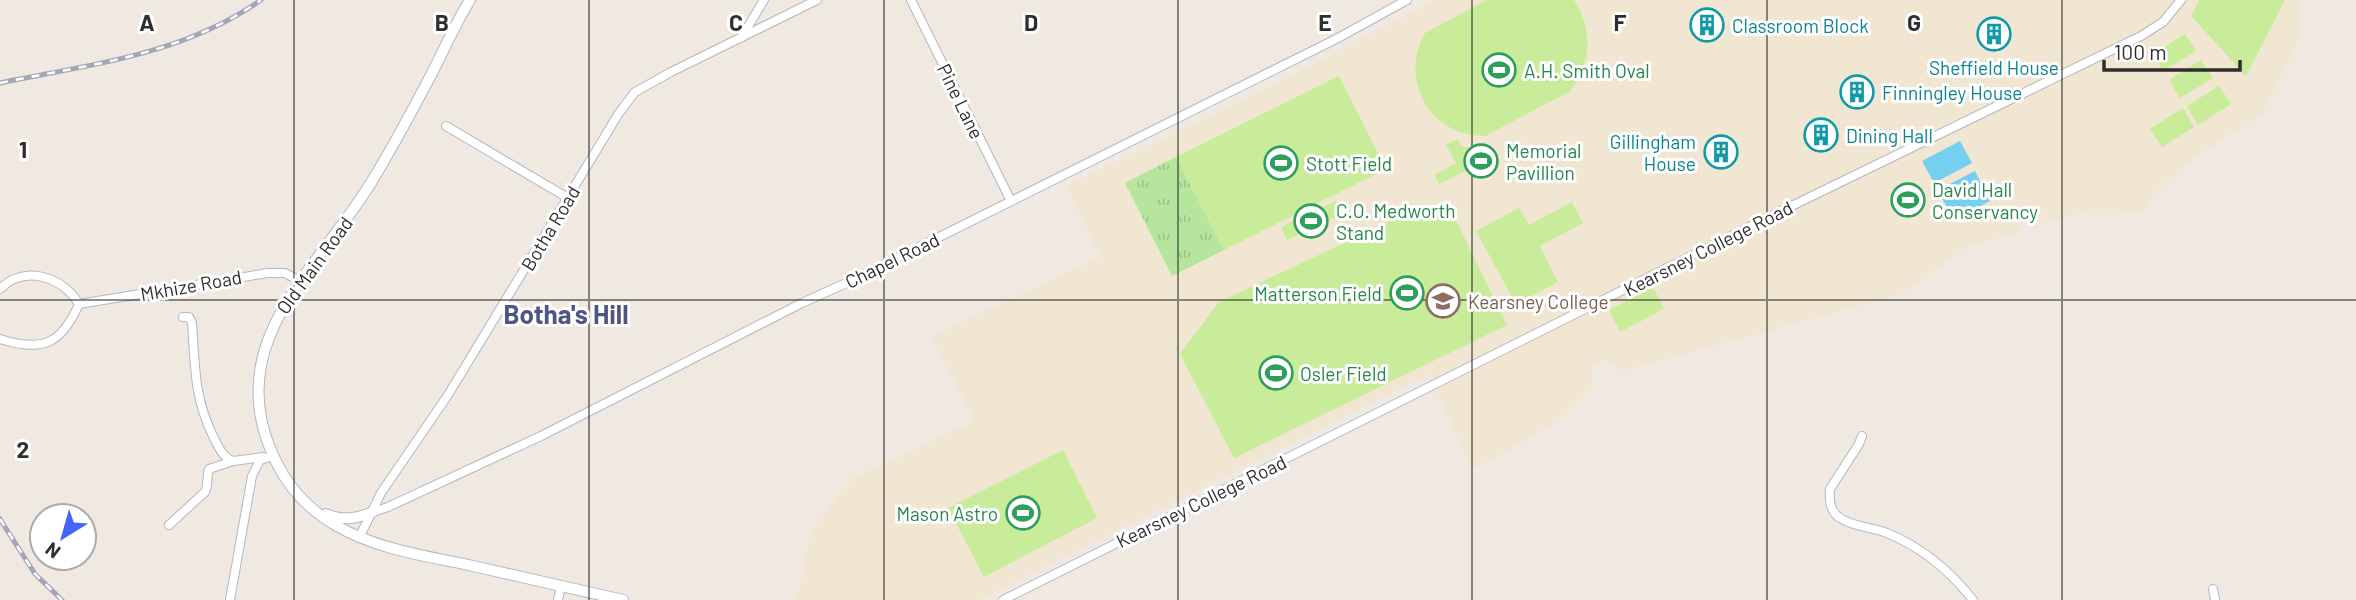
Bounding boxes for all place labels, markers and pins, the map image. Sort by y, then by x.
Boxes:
building icon: Classroom Block [1688,6,1726,44]
place label: Classroom Block [1732,14,1869,37]
building icon: Sheffield House [1975,15,2013,53]
sports icon: A.H. Smith Oval [1480,51,1518,89]
place label: Sheffield House [1929,56,2059,79]
place label: A.H. Smith Oval [1524,59,1650,82]
building icon: Finningley House [1838,73,1876,111]
place label: Finningley House [1882,81,2022,104]
building icon: Dining Hall [1802,116,1840,154]
place label: Dining Hall [1846,124,1933,147]
place label: Gillingham House [1610,130,1696,175]
building icon: Gillingham House [1702,133,1740,171]
place label: Memorial Pavillion [1506,139,1582,184]
sports icon: Memorial Pavillion [1462,142,1500,180]
sports icon: Stott Field [1262,144,1300,182]
place label: Stott Field [1306,152,1392,175]
place label: David Hall Conservancy [1932,178,2038,223]
sports icon: David Hall Conservancy [1889,181,1927,219]
place label: C.O. Medworth Stand [1336,199,1456,244]
sports icon: C.O. Medworth Stand [1292,202,1330,240]
sports icon: Matterson Field [1388,274,1426,312]
place label: Matterson Field [1254,282,1382,305]
school or university icon: Kearsney College [1424,282,1462,320]
place label: Kearsney College [1468,290,1609,313]
sports icon: Osler Field [1257,354,1295,392]
place label: Osler Field [1300,362,1387,385]
sports icon: Mason Astro [1004,494,1042,532]
place label: Mason Astro [896,502,998,525]

